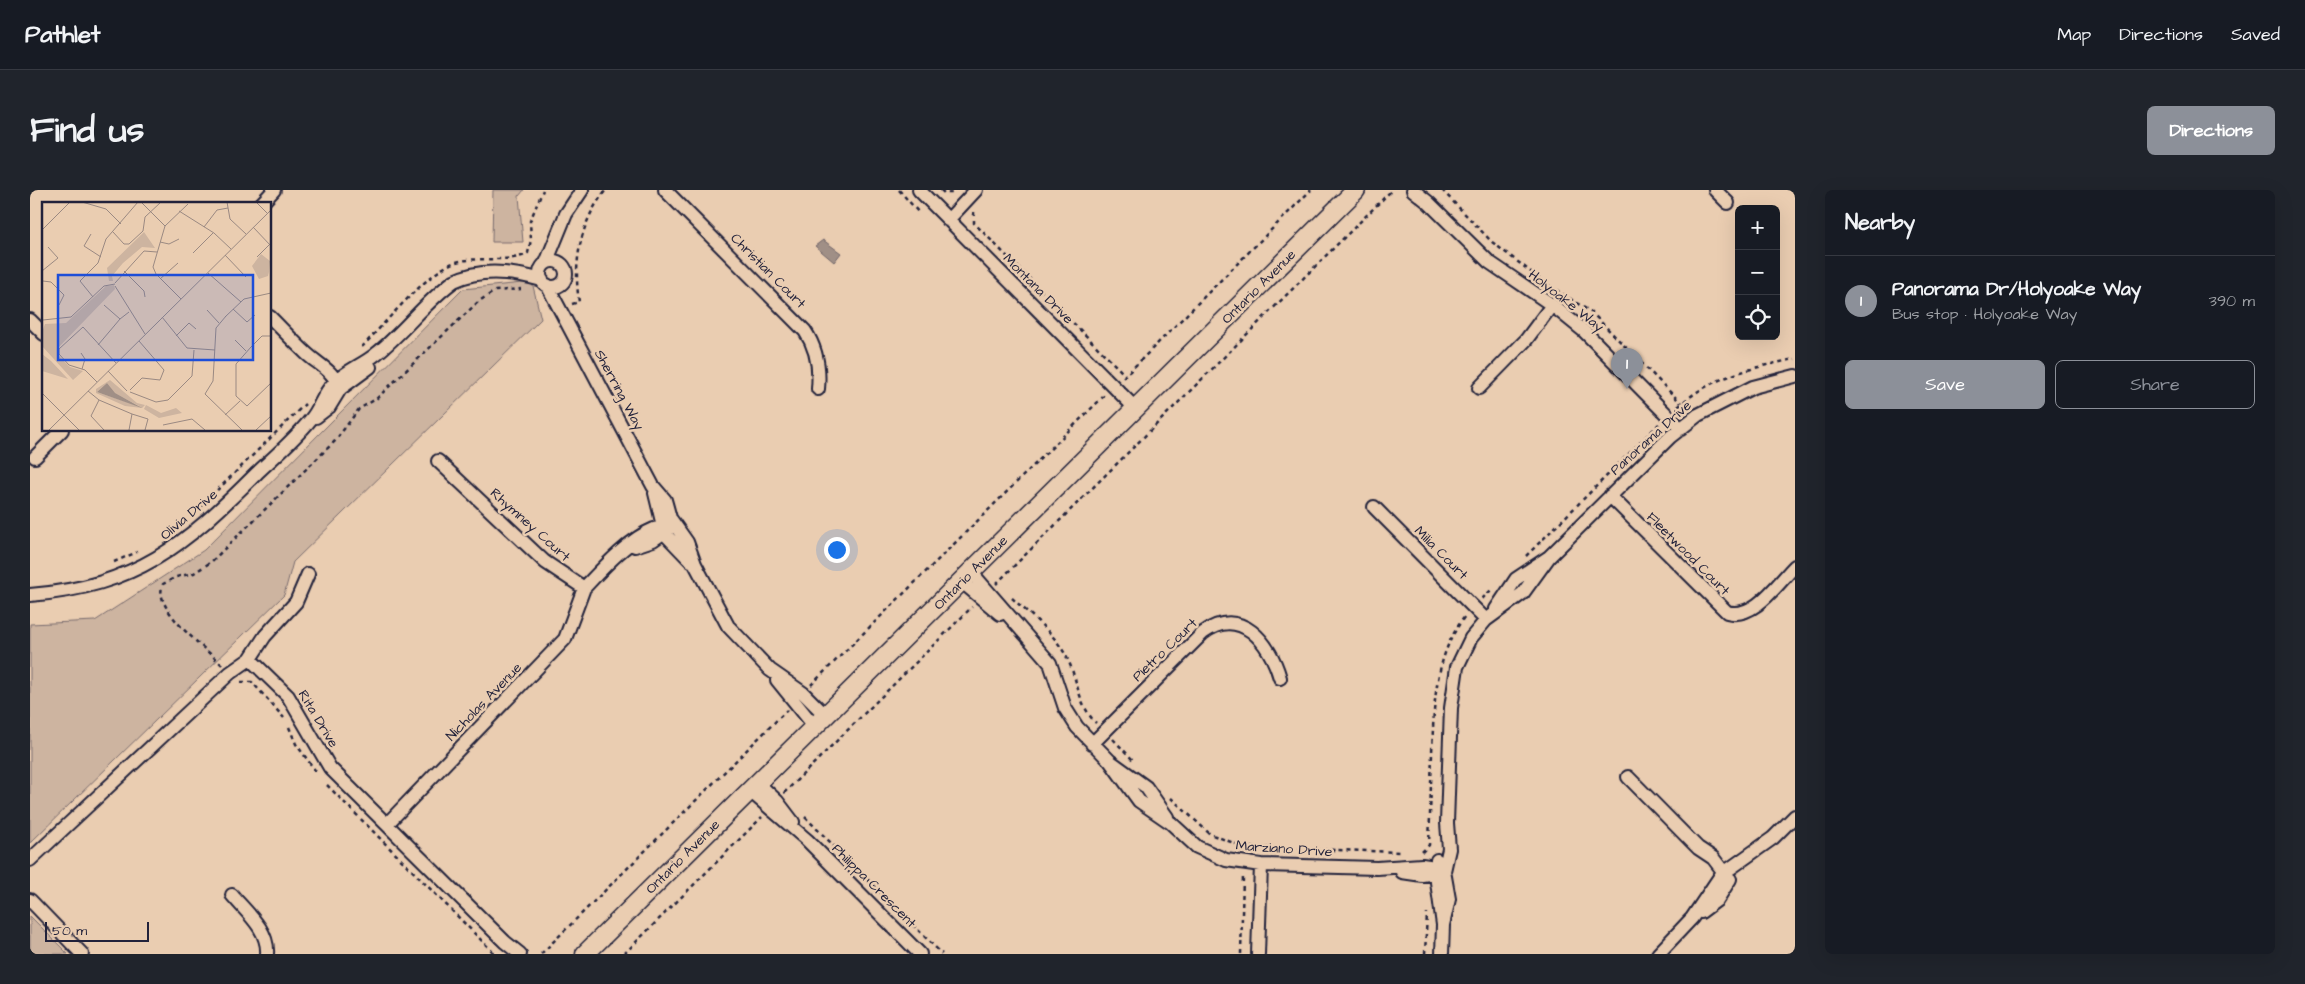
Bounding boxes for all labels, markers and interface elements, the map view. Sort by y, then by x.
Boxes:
text: Pathlet [25,18,101,52]
text: Map [2057,22,2091,47]
text: Directions [2119,22,2203,47]
text: Saved [2231,22,2280,47]
text: Find us [30,106,144,155]
button: Directions [2147,106,2275,155]
inset map [42,202,271,431]
map controls [1735,205,1780,340]
button: + [1735,205,1780,250]
text: Nearby [1845,208,1915,237]
street label: Christian Court [726,229,810,313]
street label: Ontario Avenue [1217,245,1301,329]
street label: Montana Drive [998,249,1078,329]
button: − [1735,250,1780,295]
street label: Holyoake Way [1524,265,1608,337]
text: Panorama Dr/Holyoake Way [1892,276,2141,303]
text: 1 [1860,290,1862,312]
text: 390 m [2209,290,2255,312]
button: locate [1735,295,1780,340]
text: Bus stop · Holyoake Way [1892,303,2077,325]
street label: Sherring Way [589,346,649,434]
pin: 1 [1611,348,1643,389]
button: Save [1845,360,2045,409]
button: Share [2055,360,2255,409]
street label: Panorama Drive [1606,396,1696,480]
street label: Rhymney Court [486,484,575,567]
street label: Olivia Drive [156,485,222,545]
street label: Fleetwood Court [1642,508,1734,600]
street label: Milia Court [1410,522,1473,585]
street label: Ontario Avenue [929,531,1013,615]
your location [824,537,850,563]
street label: Pietro Court [1128,613,1202,686]
street label: Nicholas Avenue [441,658,527,746]
street label: Rita Drive [293,686,343,752]
street label: Ontario Avenue [641,815,725,899]
street label: Marziano Drive [1235,836,1333,862]
street label: Philippa Crescent [827,839,921,933]
scale bar [45,919,149,942]
text: 50 m [52,921,87,941]

